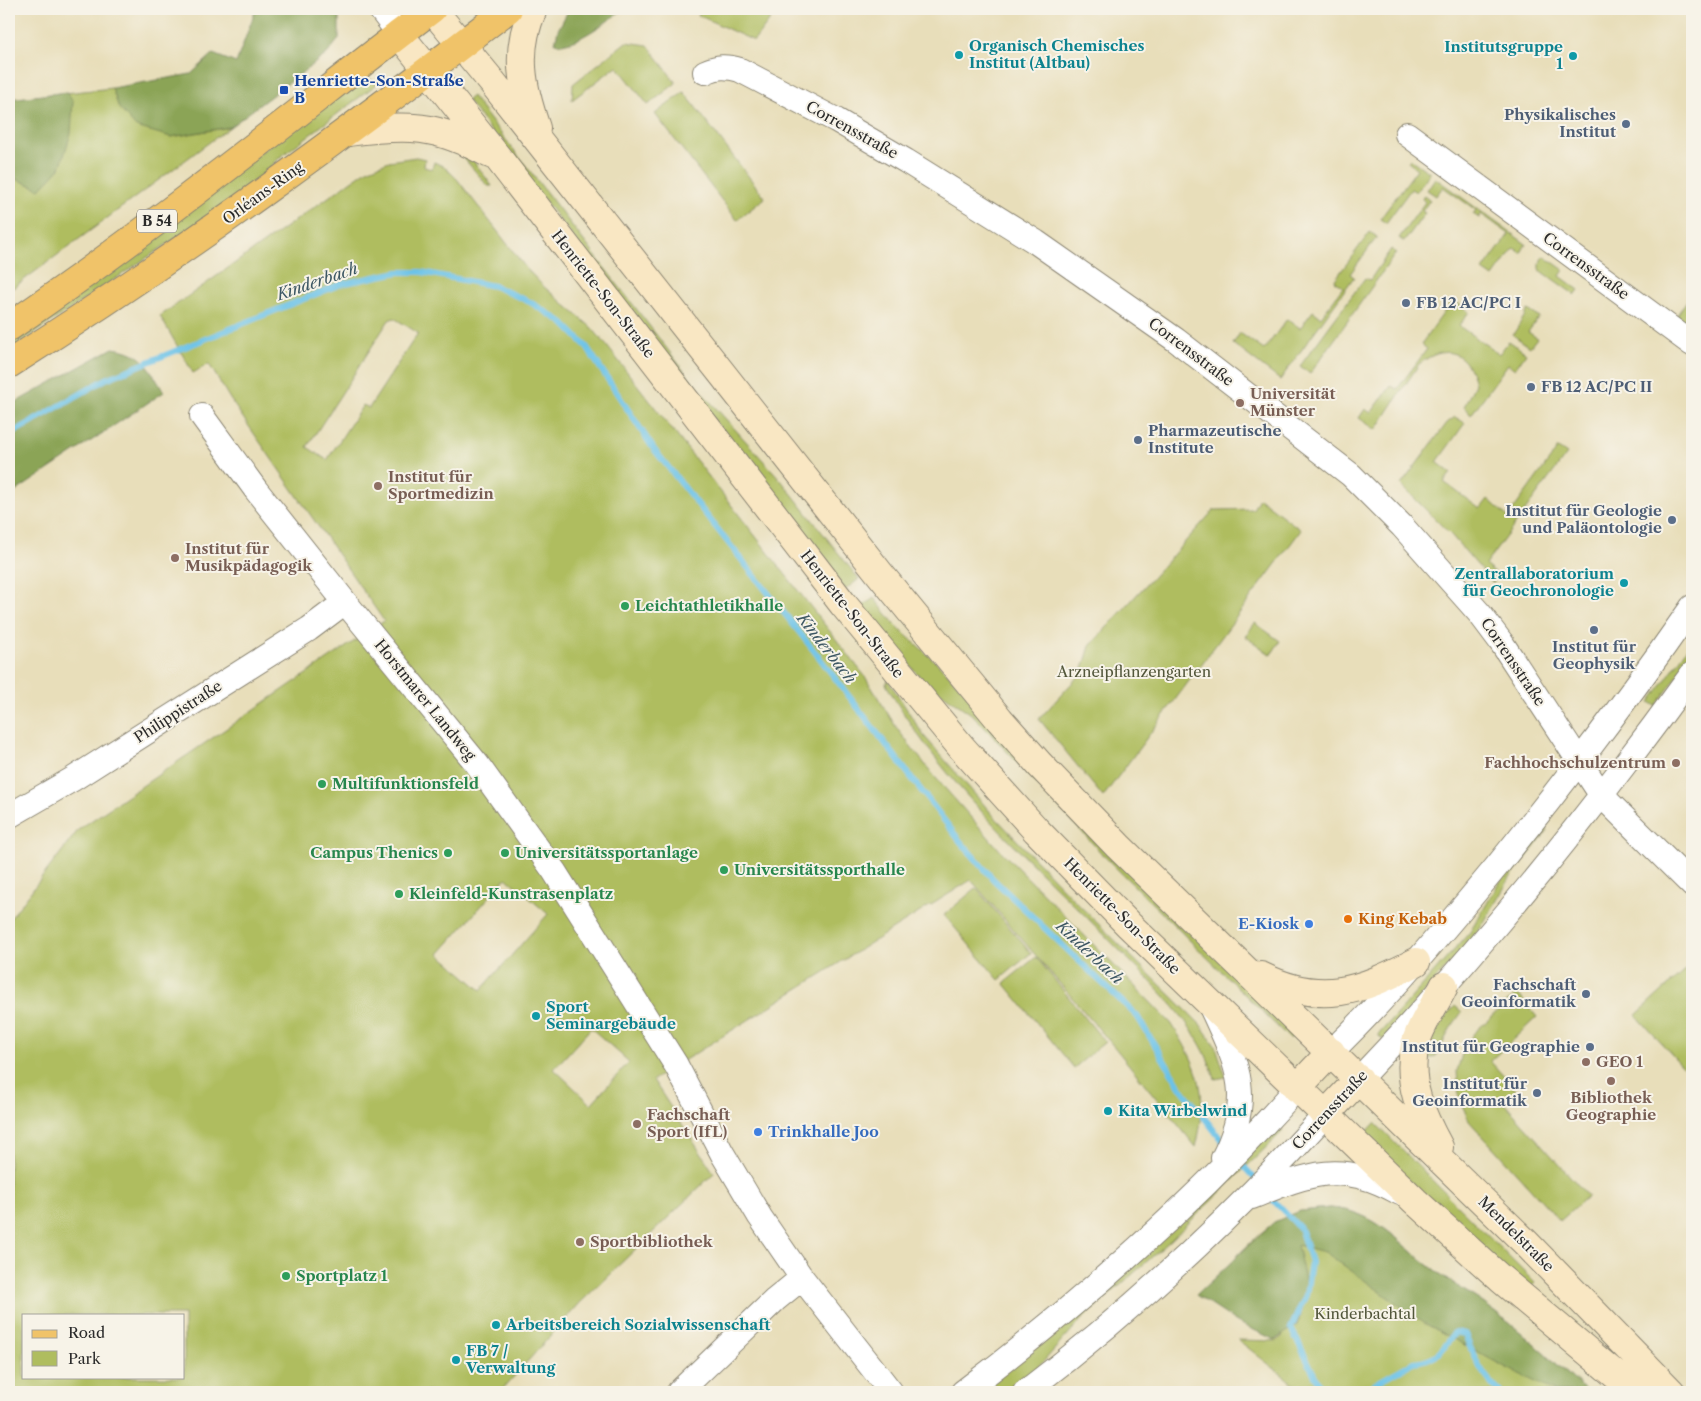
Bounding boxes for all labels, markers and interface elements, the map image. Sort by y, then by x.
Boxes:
place label: Organisch Chemisches Institut (Altbau) [969,36,1144,72]
place label: Institutsgruppe 1 [1444,37,1563,73]
marker: Organisch Chemisches Institut (Altbau) [953,49,965,61]
marker: Institutsgruppe 1 [1567,50,1579,62]
place label: Henriette-Son-Straße B [294,71,464,107]
marker: Henriette-Son-Straße B [278,84,290,96]
street label: Corrensstraße [803,96,902,163]
place label: Physikalisches Institut [1504,105,1616,141]
marker: Physikalisches Institut [1620,118,1632,130]
street label: Orléans-Ring [219,157,307,228]
road number: B 54 [137,210,177,232]
street label: Henriette-Son-Straße [548,226,659,361]
street label: Corrensstraße [1539,228,1633,303]
water label: Kinderbach [272,258,360,305]
place label: FB 12 AC/PC I [1416,293,1521,312]
marker: FB 12 AC/PC I [1400,297,1412,309]
street label: Corrensstraße [1145,313,1238,390]
place label: FB 12 AC/PC II [1541,377,1652,396]
marker: FB 12 AC/PC II [1525,381,1537,393]
place label: Universität Münster [1250,384,1336,420]
marker: Universität Münster [1234,397,1246,409]
place label: Pharmazeutische Institute [1148,421,1281,457]
marker: Pharmazeutische Institute [1132,434,1144,446]
place label: Institut für Sportmedizin [388,467,495,503]
marker: Institut für Sportmedizin [372,480,384,492]
place label: Institut für Geologie und Paläontologie [1505,501,1662,537]
marker: Institut für Geologie und Paläontologie [1666,514,1678,526]
place label: Institut für Musikpädagogik [185,539,313,575]
street label: Henriette-Son-Straße [797,546,908,681]
marker: Institut für Musikpädagogik [169,552,181,564]
place label: Zentrallaboratorium für Geochronologie [1454,564,1614,600]
marker: Zentrallaboratorium für Geochronologie [1618,577,1630,589]
place label: Leichtathletikhalle [635,596,783,615]
marker: Leichtathletikhalle [619,600,631,612]
water label: Kinderbach [792,607,861,687]
street label: Corrensstraße [1477,614,1550,709]
marker: Institut für Geophysik [1588,624,1600,636]
street label: Horstmarer Landweg [371,635,480,764]
place label: Institut für Geophysik [1552,637,1637,673]
park label: Arzneipflanzengarten [1056,662,1212,681]
street label: Philippistraße [130,676,225,747]
place label: Fachhochschulzentrum [1484,753,1666,772]
marker: Fachhochschulzentrum [1670,757,1682,769]
place label: Multifunktionsfeld [332,774,479,793]
marker: Multifunktionsfeld [316,778,328,790]
place label: Campus Thenics [310,843,438,862]
place label: Universitätssportanlage [515,843,698,862]
marker: Campus Thenics [442,847,454,859]
marker: Universitätssportanlage [499,847,511,859]
street label: Henriette-Son-Straße [1060,853,1185,978]
place label: Universitätssporthalle [734,860,905,879]
marker: Universitätssporthalle [718,864,730,876]
place label: Kleinfeld-Kunstrasenplatz [409,884,613,903]
marker: Kleinfeld-Kunstrasenplatz [393,888,405,900]
place label: King Kebab [1358,909,1447,928]
marker: King Kebab [1342,913,1354,925]
water label: Kinderbach [1051,914,1128,988]
place label: E-Kiosk [1238,914,1300,933]
marker: E-Kiosk [1303,918,1315,930]
place label: Fachschaft Geoinformatik [1461,975,1577,1011]
marker: Fachschaft Geoinformatik [1580,988,1592,1000]
place label: Sport Seminargebäude [546,997,676,1033]
marker: Sport Seminargebäude [530,1010,542,1022]
place label: Institut für Geographie [1402,1037,1580,1056]
marker: Institut für Geographie [1584,1041,1596,1053]
place label: GEO 1 [1596,1052,1643,1071]
marker: GEO 1 [1580,1056,1592,1068]
street label: Corrensstraße [1288,1066,1371,1154]
place label: Institut für Geoinformatik [1412,1074,1528,1110]
marker: Bibliothek Geographie [1605,1075,1617,1087]
marker: Institut für Geoinformatik [1531,1087,1543,1099]
place label: Bibliothek Geographie [1566,1088,1656,1124]
place label: Kita Wirbelwind [1118,1101,1247,1120]
place label: Fachschaft Sport (IfL) [647,1105,731,1141]
marker: Kita Wirbelwind [1102,1105,1114,1117]
marker: Fachschaft Sport (IfL) [631,1118,643,1130]
place label: Trinkhalle Joo [768,1122,879,1141]
marker: Trinkhalle Joo [752,1126,764,1138]
street label: Mendelstraße [1475,1192,1558,1275]
place label: Sportbibliothek [590,1232,714,1251]
marker: Sportbibliothek [574,1236,586,1248]
place label: Sportplatz 1 [296,1266,388,1285]
marker: Sportplatz 1 [280,1270,292,1282]
park label: Kinderbachtal [1314,1304,1416,1323]
legend [22,1314,185,1378]
place label: Arbeitsbereich Sozialwissenschaft [505,1315,771,1334]
marker: Arbeitsbereich Sozialwissenschaft [490,1319,502,1331]
text: Road [68,1323,105,1342]
place label: FB 7 / Verwaltung [465,1341,556,1377]
text: Park [68,1349,102,1368]
marker: FB 7 / Verwaltung [450,1354,462,1366]

